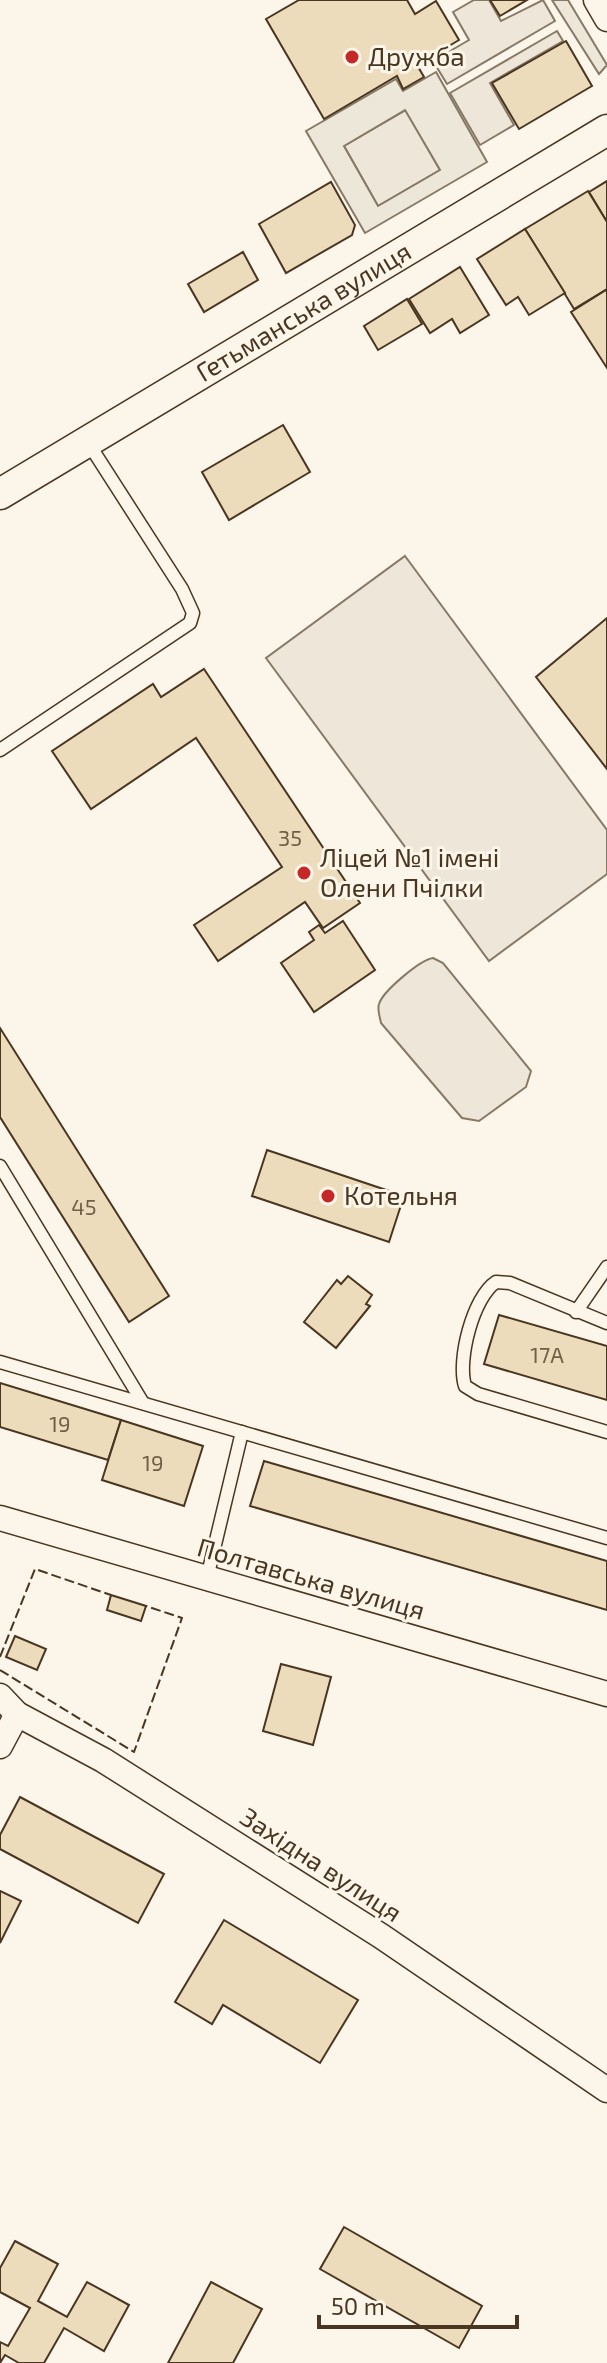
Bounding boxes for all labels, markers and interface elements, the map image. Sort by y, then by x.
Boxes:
place label: Дружба [368,40,465,72]
marker: Дружба [343,48,361,66]
street label: Гетьманська вулиця [190,234,416,387]
house number: 35 [278,824,302,850]
place label: Ліцей №1 імені Олени Пчілки [320,841,499,902]
marker: Ліцей №1 імені Олени Пчілки [295,864,313,882]
place label: Котельня [344,1179,458,1210]
marker: Котельня [319,1187,337,1205]
house number: 45 [71,1193,97,1219]
house number: 17А [530,1341,564,1367]
house number: 19 [49,1410,71,1436]
house number: 19 [142,1449,164,1475]
street label: Полтавська вулиця [194,1530,429,1626]
street label: Західна вулиця [235,1800,408,1928]
scale bar [319,2279,517,2329]
text: 50 m [331,2291,385,2320]

